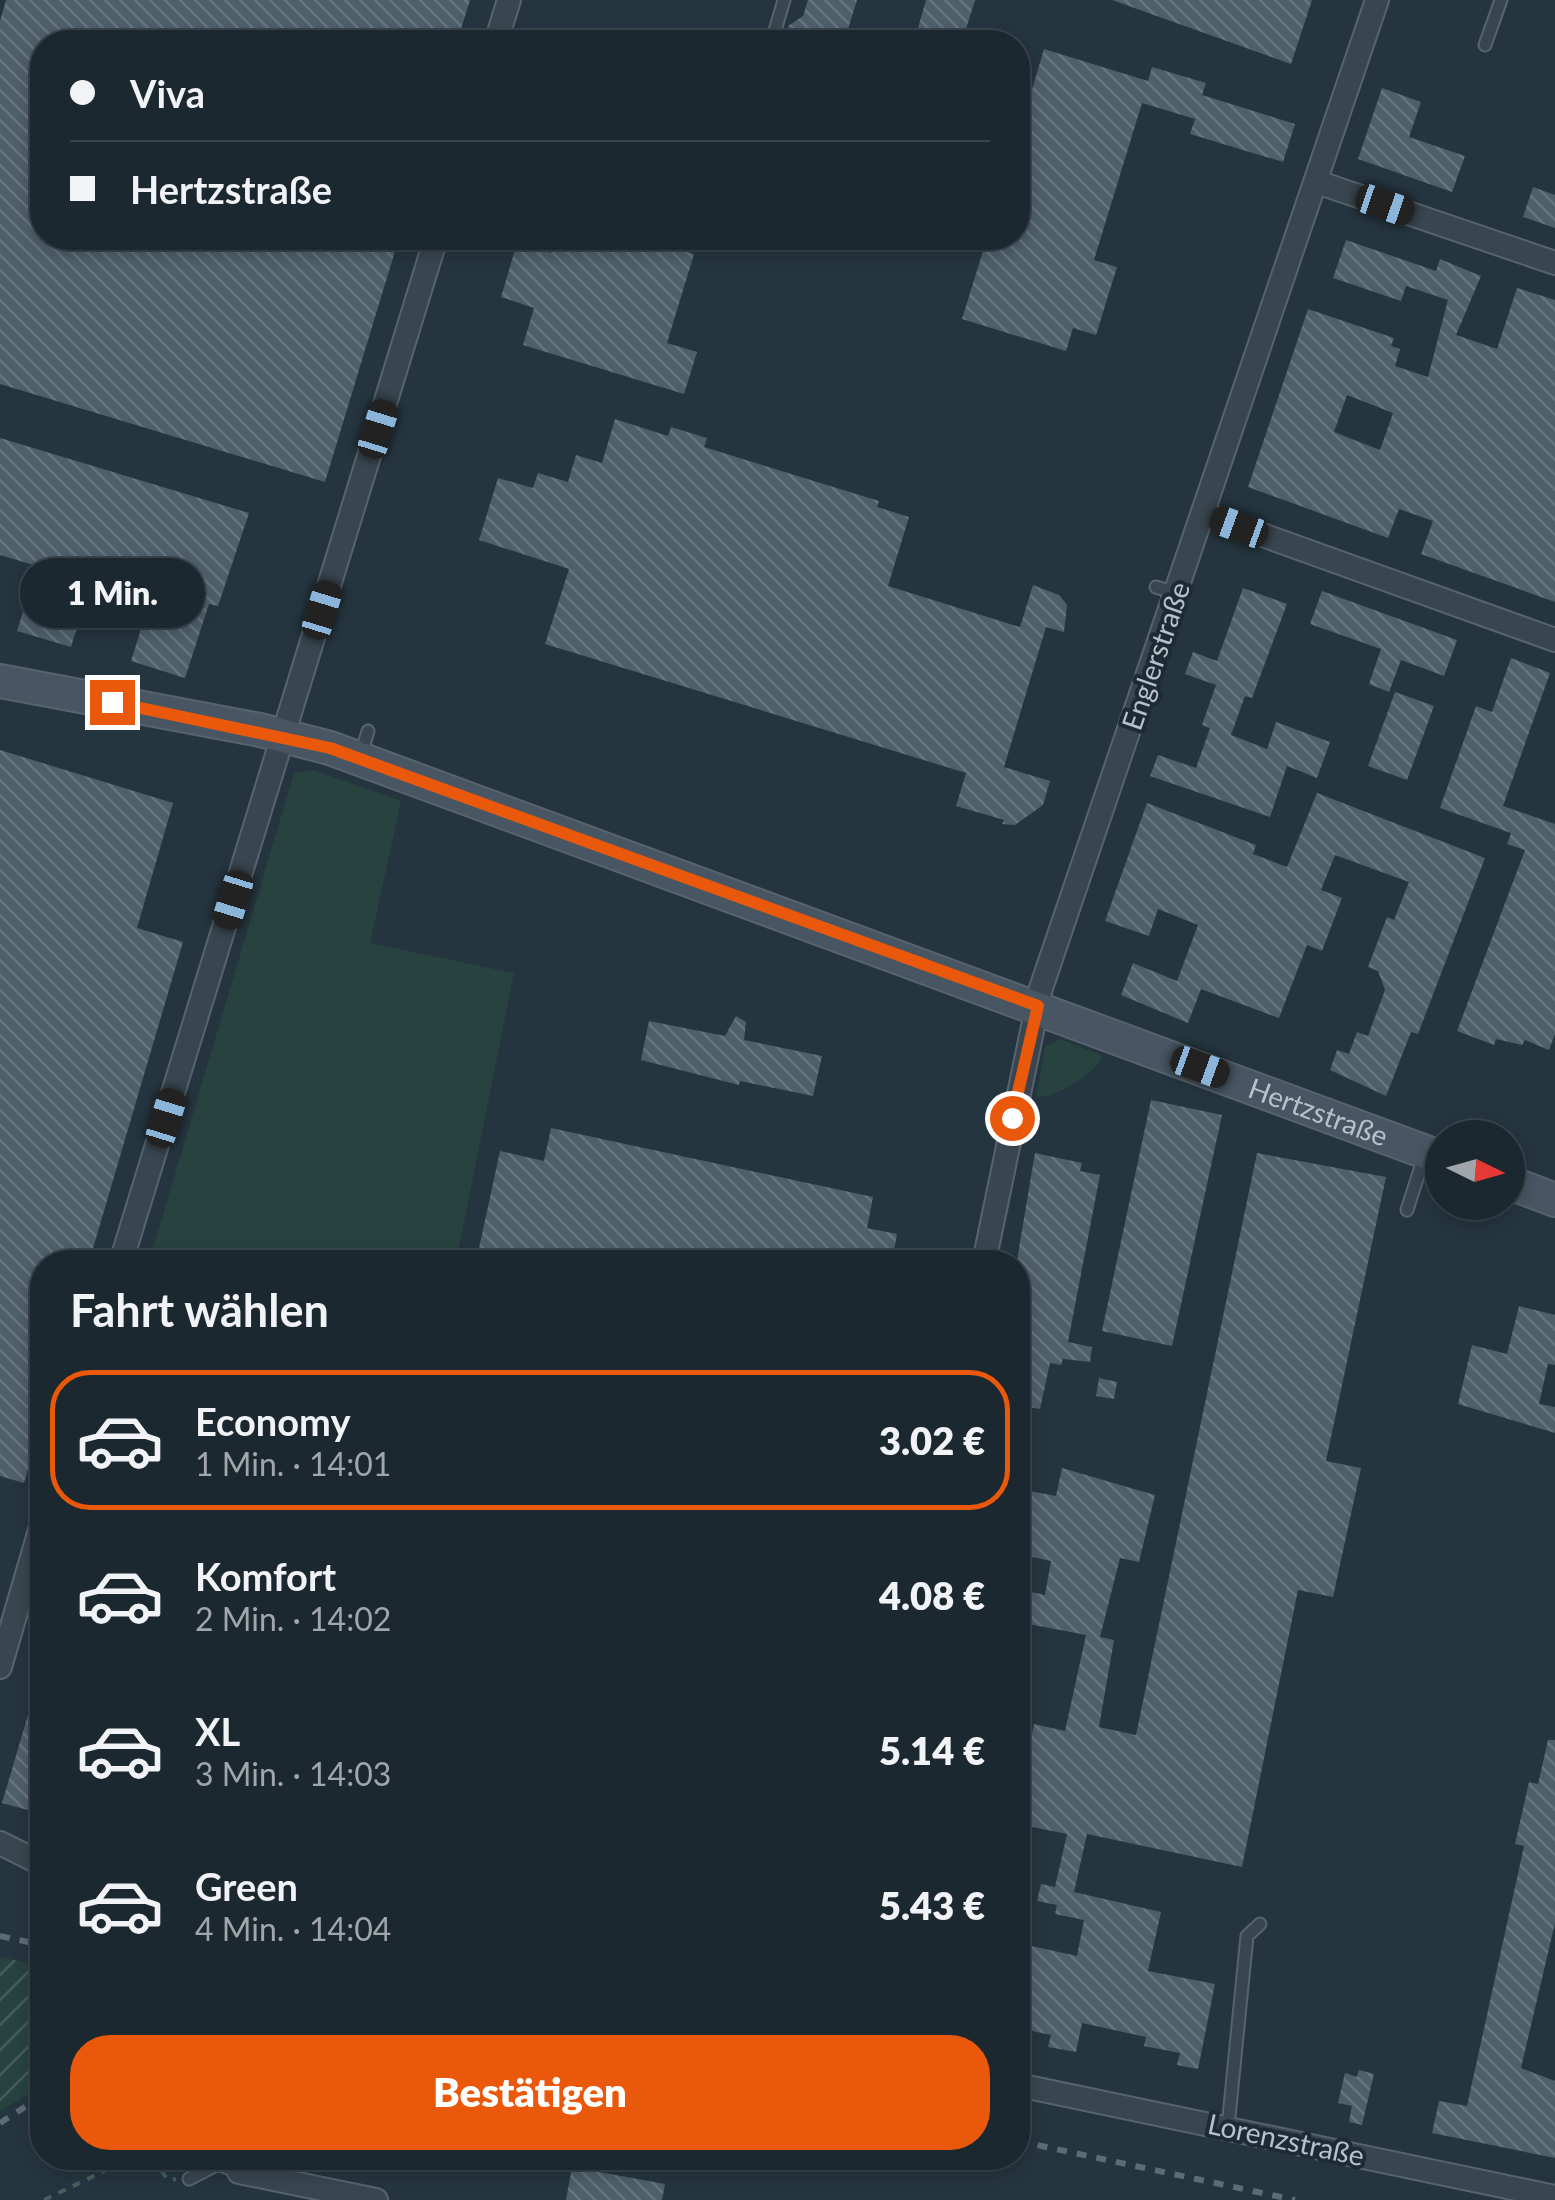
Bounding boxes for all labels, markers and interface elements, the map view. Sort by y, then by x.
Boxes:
text: Viva [130,70,205,116]
text: Hertzstraße [130,166,332,212]
car [1352,181,1418,229]
car [355,396,401,462]
car [1206,503,1272,551]
callout: 1 Min. [19,557,204,627]
text: 1 Min. [67,573,158,612]
car [299,577,345,643]
street label: Englerstraße [1114,577,1196,734]
route end [90,680,135,725]
car [210,867,256,933]
car [1167,1043,1233,1091]
street label: Hertzstraße [1244,1070,1393,1153]
car [143,1085,189,1151]
route start [990,1096,1035,1141]
north arrow [1425,1120,1525,1220]
map controls [1425,1120,1525,1220]
text: Fahrt wählen [70,1283,329,1337]
icon: car [75,1395,165,1485]
text: Economy [195,1398,350,1444]
text: 3.02 € [879,1417,985,1463]
text: 1 Min. · 14:01 [195,1444,391,1483]
icon: car [75,1550,165,1640]
text: Komfort [195,1553,336,1599]
text: 4.08 € [879,1572,985,1618]
text: 2 Min. · 14:02 [195,1599,391,1638]
icon: car [75,1705,165,1795]
text: XL [195,1708,240,1754]
text: 5.14 € [879,1727,985,1773]
text: 3 Min. · 14:03 [195,1754,391,1793]
icon: car [75,1860,165,1950]
text: Green [195,1863,298,1909]
text: 5.43 € [879,1882,985,1928]
text: 4 Min. · 14:04 [195,1909,391,1948]
button: Bestätigen [70,2035,990,2150]
street label: Lorenzstraße [1205,2106,1367,2172]

